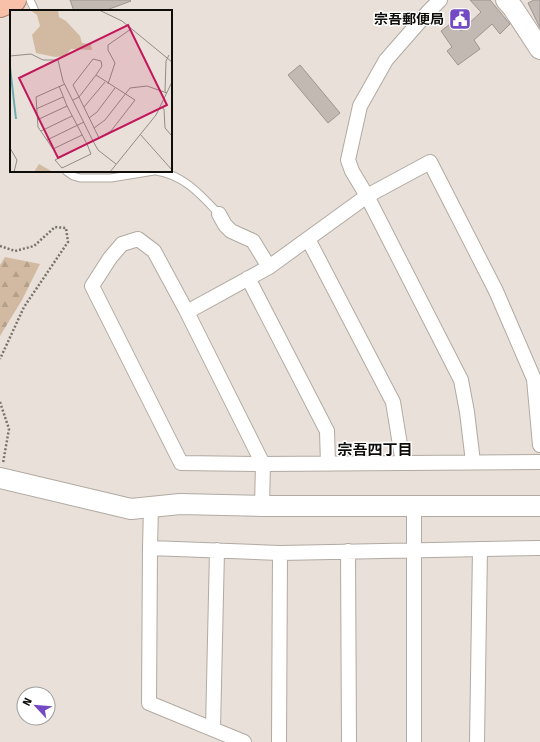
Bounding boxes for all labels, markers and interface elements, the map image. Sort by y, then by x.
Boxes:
public building icon: 宗吾郵便局 [447,6,473,32]
inset map [10,10,172,172]
place label: 宗吾郵便局 [374,11,444,28]
district label: 宗吾四丁目 [337,441,413,459]
north arrow [16,686,56,726]
text: N [20,696,35,708]

